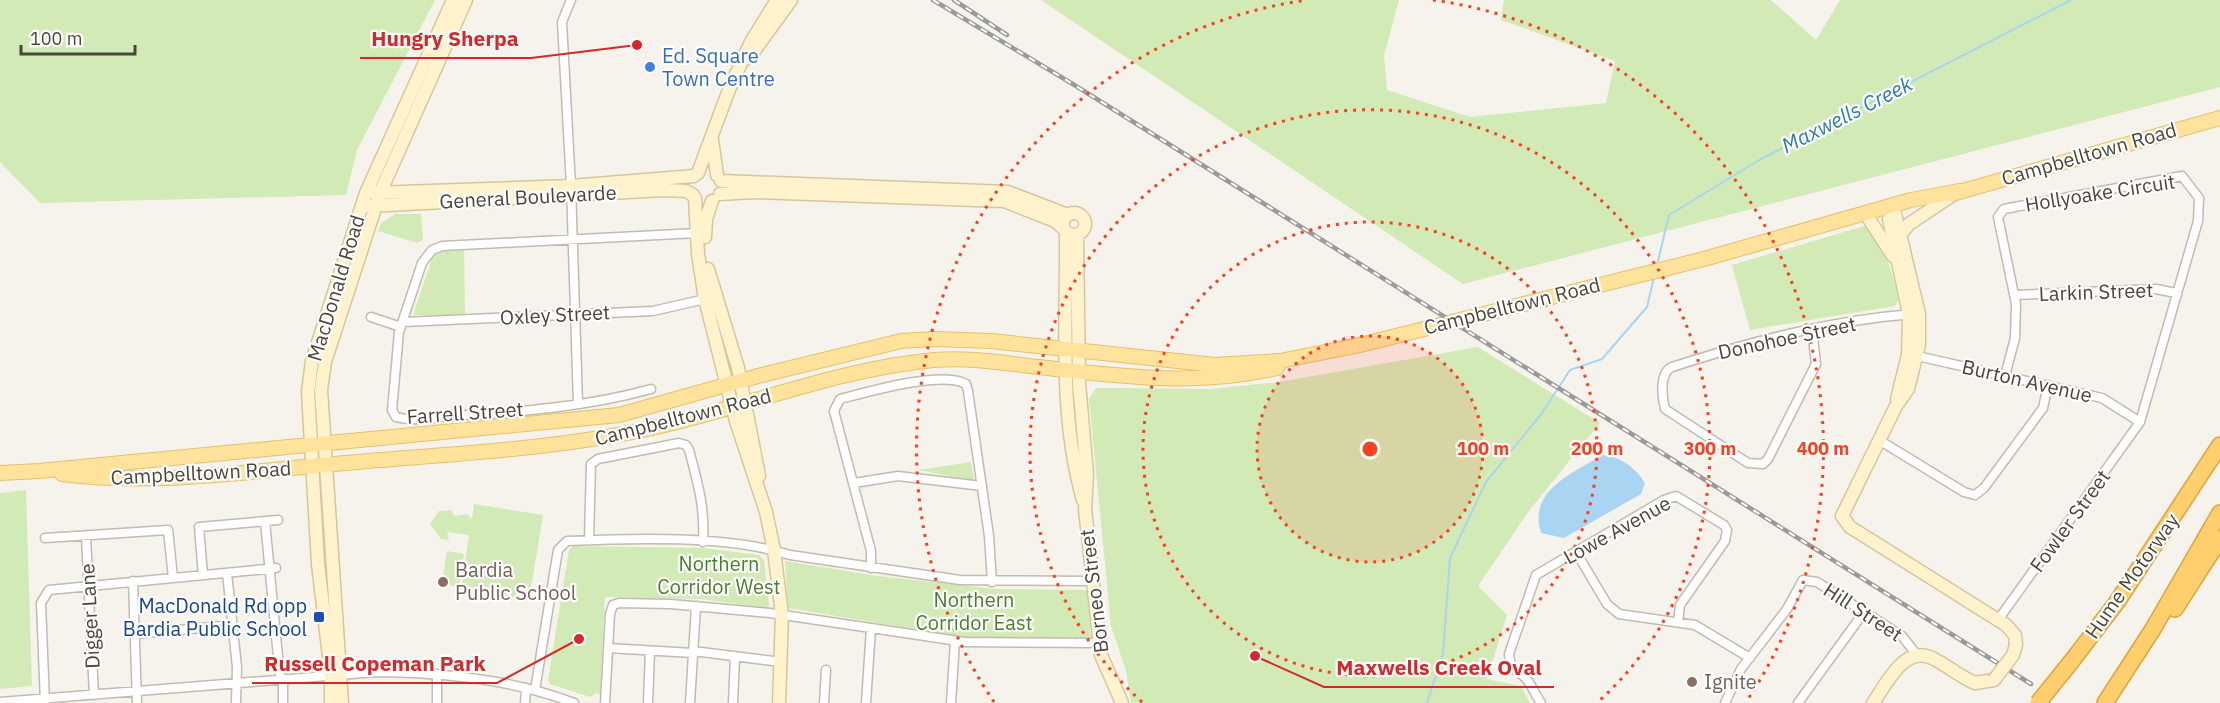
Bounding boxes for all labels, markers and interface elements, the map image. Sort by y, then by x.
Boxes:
scale bar [21,18,135,56]
callout: Hungry Sherpa [360,19,531,58]
text: Hungry Sherpa [371,24,519,52]
text: 100 m [30,27,82,50]
place label: Ed. Square Town Centre [662,42,775,92]
marker: Ed. Square Town Centre [643,60,657,74]
water label: Maxwells Creek [1776,69,1918,159]
street label: Campbelltown Road [1998,116,2180,191]
street label: Hollyoake Circuit [2023,167,2177,218]
street label: General Boulevarde [439,178,617,215]
street label: MacDonald Road [300,212,371,364]
street label: Campbelltown Road [1421,271,1603,340]
street label: Larkin Street [2038,276,2154,307]
street label: Oxley Street [499,298,611,331]
street label: Donohoe Street [1715,310,1858,365]
street label: Burton Avenue [1959,352,2095,409]
street label: Campbelltown Road [592,382,774,451]
street label: Farrell Street [406,395,524,430]
text: 100 m [1457,437,1509,460]
text: 200 m [1571,437,1623,460]
text: 300 m [1684,437,1736,460]
text: 400 m [1797,437,1849,460]
centre of rings [1360,439,1380,459]
street label: Campbelltown Road [110,454,292,491]
street label: Fowler Street [2023,464,2116,577]
street label: Lowe Avenue [1558,489,1675,570]
street label: Hume Motorway [2078,508,2185,644]
street label: Borneo Street [1073,528,1115,655]
park label: Northern Corridor West [657,550,781,600]
place label: Bardia Public School [455,556,576,606]
street label: Digger Lane [73,563,106,669]
marker: Bardia Public School [436,575,450,589]
street label: Hill Street [1818,576,1908,647]
park label: Northern Corridor East [915,586,1033,636]
place label: MacDonald Rd opp Bardia Public School [123,592,307,642]
marker: MacDonald Rd opp Bardia Public School [312,610,326,624]
callout: Russell Copeman Park [252,644,497,683]
callout: Maxwells Creek Oval [1324,648,1554,687]
text: Russell Copeman Park [264,649,487,677]
text: Maxwells Creek Oval [1336,653,1542,681]
place label: Ignite [1704,668,1757,695]
marker: Ignite [1685,675,1699,689]

